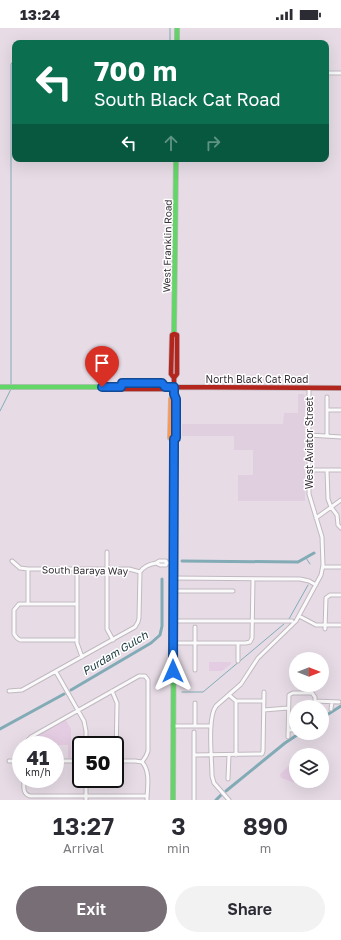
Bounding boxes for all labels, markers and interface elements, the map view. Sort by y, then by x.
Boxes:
text: 13:24 [20,5,60,23]
text: 700 m [94,54,177,87]
icon: left [28,56,80,108]
text: South Black Cat Road [94,88,280,110]
icon: left [118,132,140,154]
icon: ahead [160,132,182,154]
icon: right [202,132,224,154]
street label: West Franklin Road [160,199,174,293]
pin [85,346,119,387]
icon: arrive [91,352,113,374]
street label: North Black Cat Road [206,373,308,385]
street label: West Aviator Street [303,397,315,489]
street label: South Baraya Way [42,563,129,577]
water label: Purdam Gulch [80,627,151,677]
position arrow [152,650,194,692]
north arrow [289,652,329,692]
map controls [289,652,329,788]
button: search [289,700,329,740]
speed limit sign: 50 [72,736,124,788]
text: 41 [27,745,49,769]
button: layers [289,748,329,788]
text: km/h [25,766,51,778]
text: 13:27 [53,811,114,840]
text: 3 [171,811,186,840]
text: 890 [243,811,288,840]
text: Arrival [63,840,104,856]
text: min [167,840,190,856]
text: m [260,840,271,856]
button: Exit [16,886,167,932]
button: Share [175,886,325,932]

